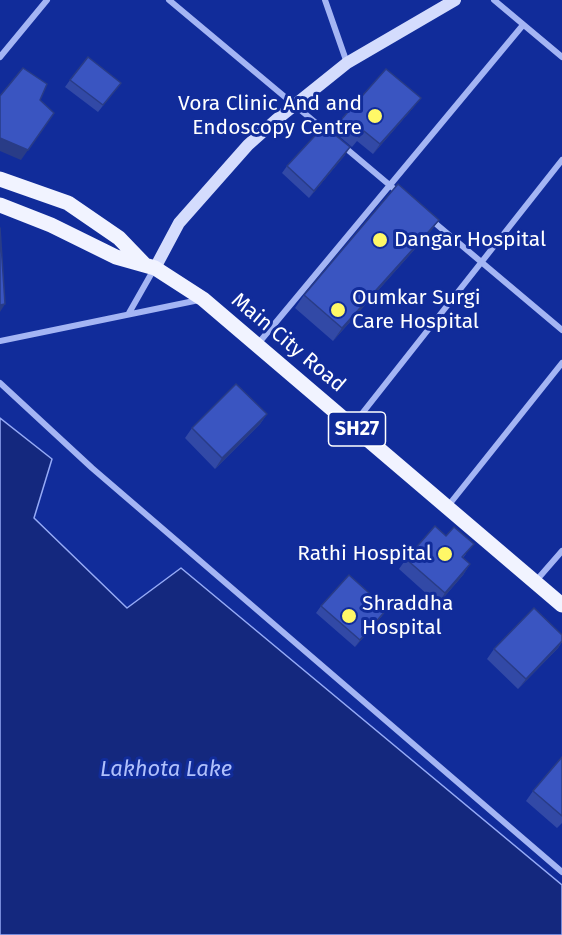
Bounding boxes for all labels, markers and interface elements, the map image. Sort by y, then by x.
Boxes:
place label: Vora Clinic And and Endoscopy Centre [178,91,362,141]
marker: Vora Clinic And and Endoscopy Centre [366,107,384,125]
place label: Dangar Hospital [394,227,546,253]
marker: Dangar Hospital [371,231,389,249]
place label: Oumkar Surgi Care Hospital [352,285,481,335]
street label: Main City Road [226,288,350,398]
marker: Oumkar Surgi Care Hospital [329,301,347,319]
road number: SH27 [328,412,386,446]
place label: Rathi Hospital [297,541,432,567]
marker: Rathi Hospital [436,545,454,563]
place label: Shraddha Hospital [362,591,453,641]
marker: Shraddha Hospital [340,607,358,625]
water label: Lakhota Lake [100,757,232,783]

